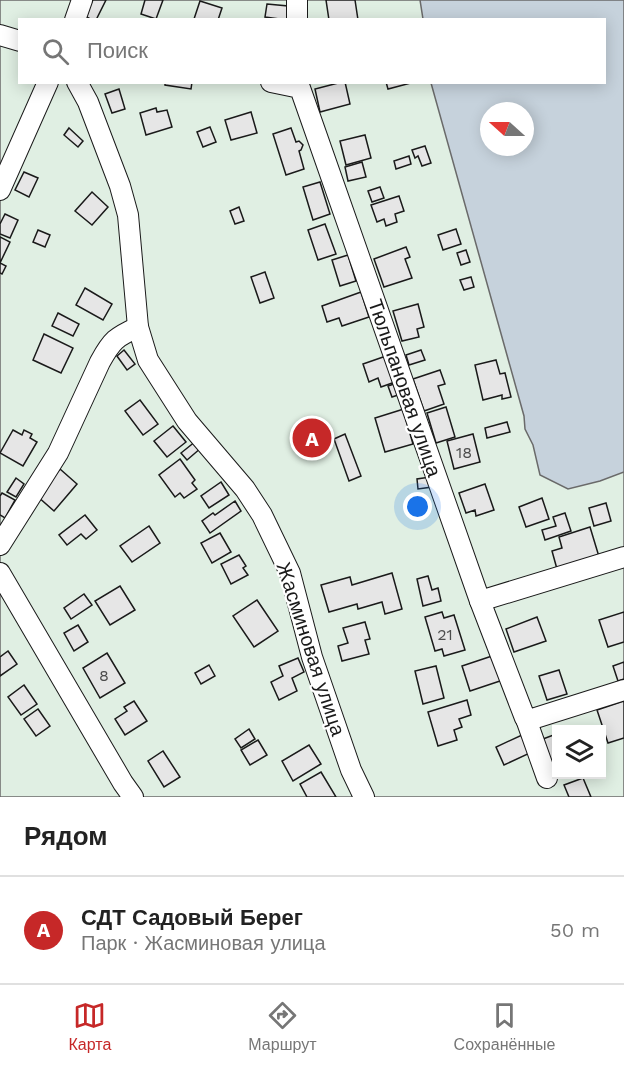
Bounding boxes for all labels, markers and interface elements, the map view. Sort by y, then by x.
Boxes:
search box [18,18,606,84]
icon: search [39,35,72,68]
text: Поиск [87,38,148,63]
north arrow [480,102,534,156]
street label: Тюльпановая улица [363,296,447,481]
pin: A [292,416,332,460]
house number: 18 [456,443,472,462]
your location [403,492,432,521]
street label: Жасминовая улица [272,559,351,740]
house number: 21 [437,625,453,644]
house number: 8 [99,666,109,685]
map controls [552,725,606,779]
button: layers [552,725,606,779]
text: Рядом [24,821,107,851]
text: СДТ Садовый Берег [81,905,303,930]
text: A [37,918,50,942]
text: 50 m [550,918,600,942]
text: Парк · Жасминовая улица [81,931,326,955]
tab: Карта [69,999,111,1054]
tab: Маршрут [248,999,317,1054]
tab: Сохранённые [454,999,555,1054]

